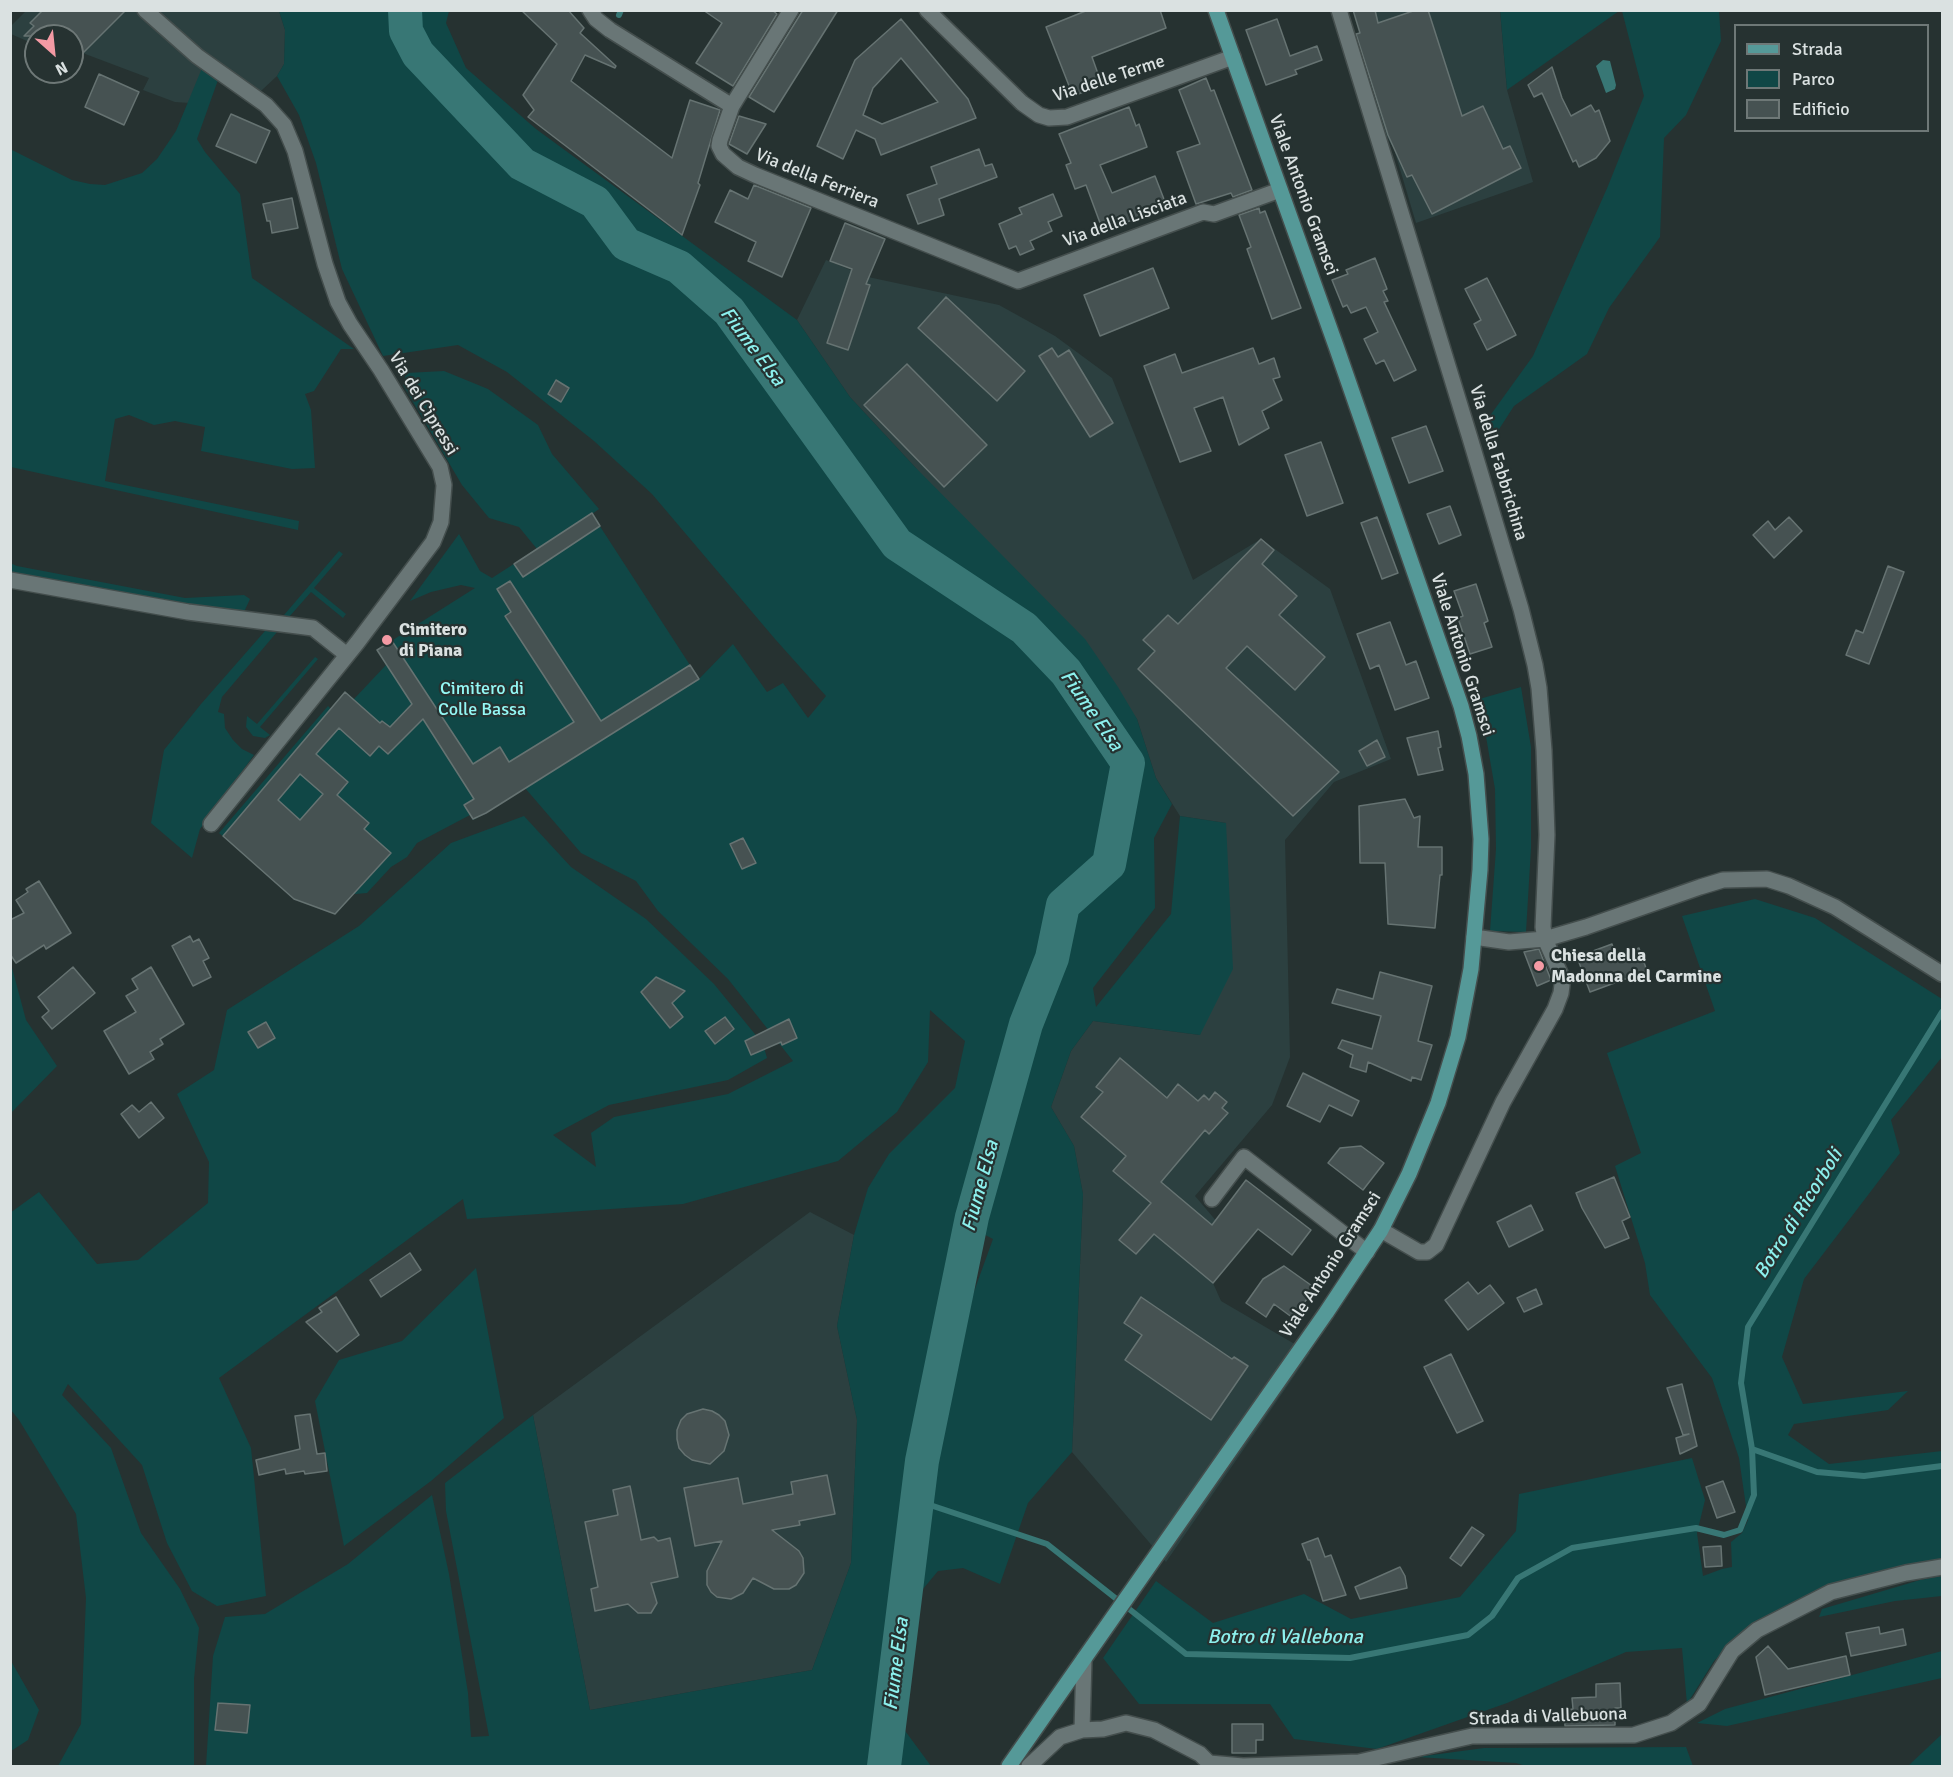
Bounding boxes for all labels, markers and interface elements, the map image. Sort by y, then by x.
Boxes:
north arrow [24,24,84,84]
legend [1734,24,1929,132]
text: Strada [1792,38,1843,60]
street label: Via delle Terme [1050,51,1168,107]
text: N [52,57,71,80]
text: Parco [1792,68,1835,90]
text: Edificio [1792,98,1850,120]
street label: Viale Antonio Gramsci [1264,112,1342,278]
street label: Via della Ferriera [752,144,882,214]
street label: Via della Lisciata [1060,188,1190,252]
water label: Fiume Elsa [714,303,790,391]
street label: Via dei Cipressi [384,348,462,460]
street label: Via della Fabbrichina [1464,383,1532,543]
street label: Viale Antonio Gramsci [1426,571,1498,739]
place label: Cimitero di Piana [399,619,467,662]
marker: Cimitero di Piana [380,633,394,647]
water label: Fiume Elsa [1054,666,1128,756]
park label: Cimitero di Colle Bassa [438,678,526,720]
place label: Chiesa della Madonna del Carmine [1551,945,1721,988]
marker: Chiesa della Madonna del Carmine [1532,959,1546,973]
water label: Fiume Elsa [957,1138,1005,1234]
water label: Botro di Ricorboli [1750,1145,1848,1283]
street label: Viale Antonio Gramsci [1276,1188,1386,1342]
water label: Fiume Elsa [879,1616,915,1712]
water label: Botro di Vallebona [1207,1626,1363,1650]
street label: Strada di Vallebuona [1468,1703,1628,1731]

